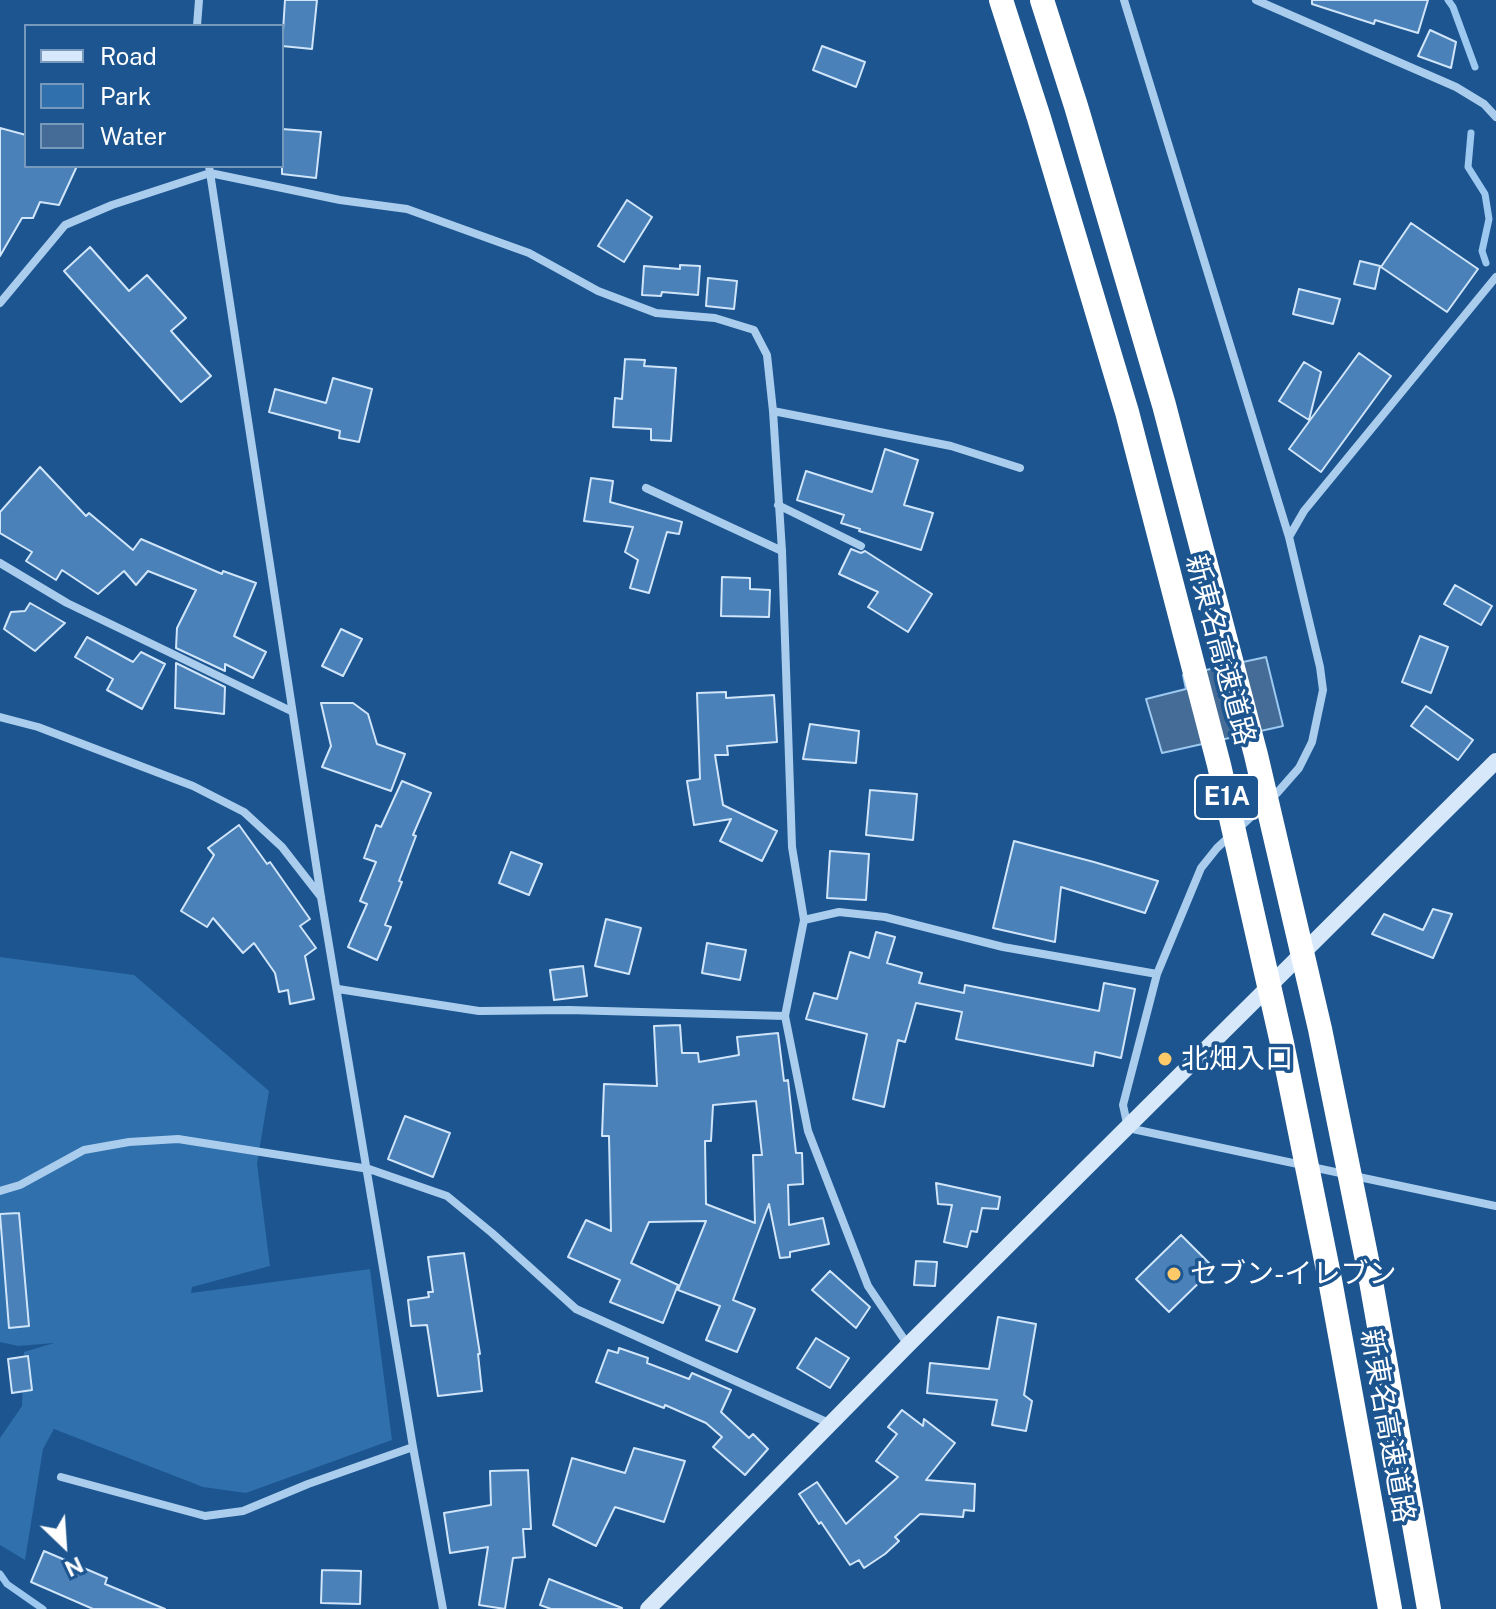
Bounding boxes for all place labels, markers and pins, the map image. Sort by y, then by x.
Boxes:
place label: 北畑入口 [1181,1042,1293,1076]
marker: 北畑入口 [1156,1050,1174,1068]
place label: セブン-イレブン [1190,1257,1397,1291]
marker: セブン-イレブン [1165,1265,1183,1283]

